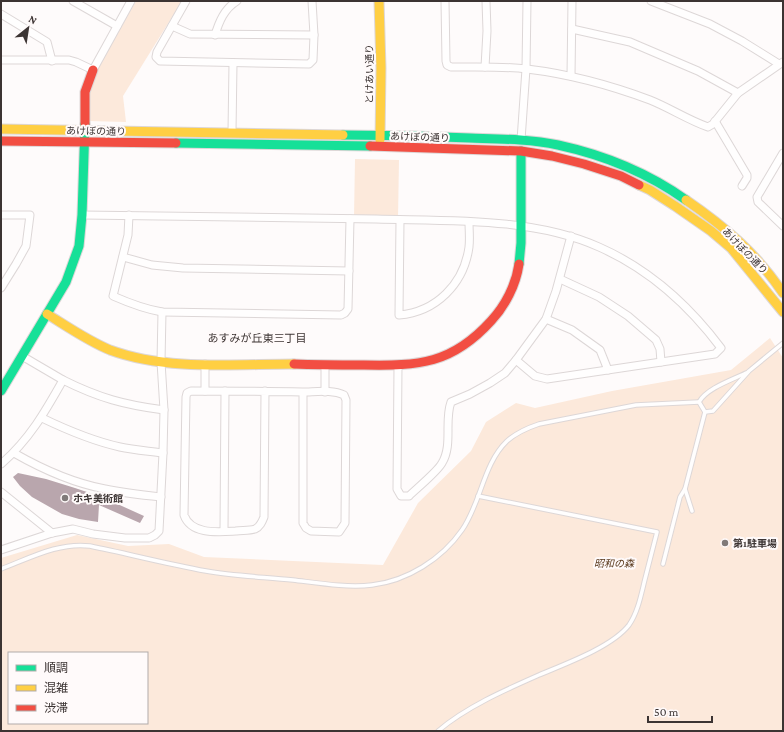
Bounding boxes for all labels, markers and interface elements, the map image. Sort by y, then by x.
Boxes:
north arrow [8,8,48,48]
text: N [27,12,40,27]
street label: とけあい通り [364,44,375,104]
street label: あけぼの通り [66,125,126,137]
street label: あけぼの通り [390,130,450,144]
street label: あけぼの通り [720,226,770,276]
district label: あすみが丘東三丁目 [208,332,307,344]
marker: ホキ美術館 [60,493,70,503]
place label: ホキ美術館 [73,493,123,504]
marker: 第1駐車場 [720,538,730,548]
place label: 第1駐車場 [733,538,777,549]
park label: 昭和の森 [594,558,635,569]
legend [8,652,148,724]
text: 順調 [44,661,68,675]
text: 混雑 [44,681,68,695]
scale bar [648,698,712,724]
text: 渋滞 [44,701,68,715]
text: 50 m [654,705,679,719]

